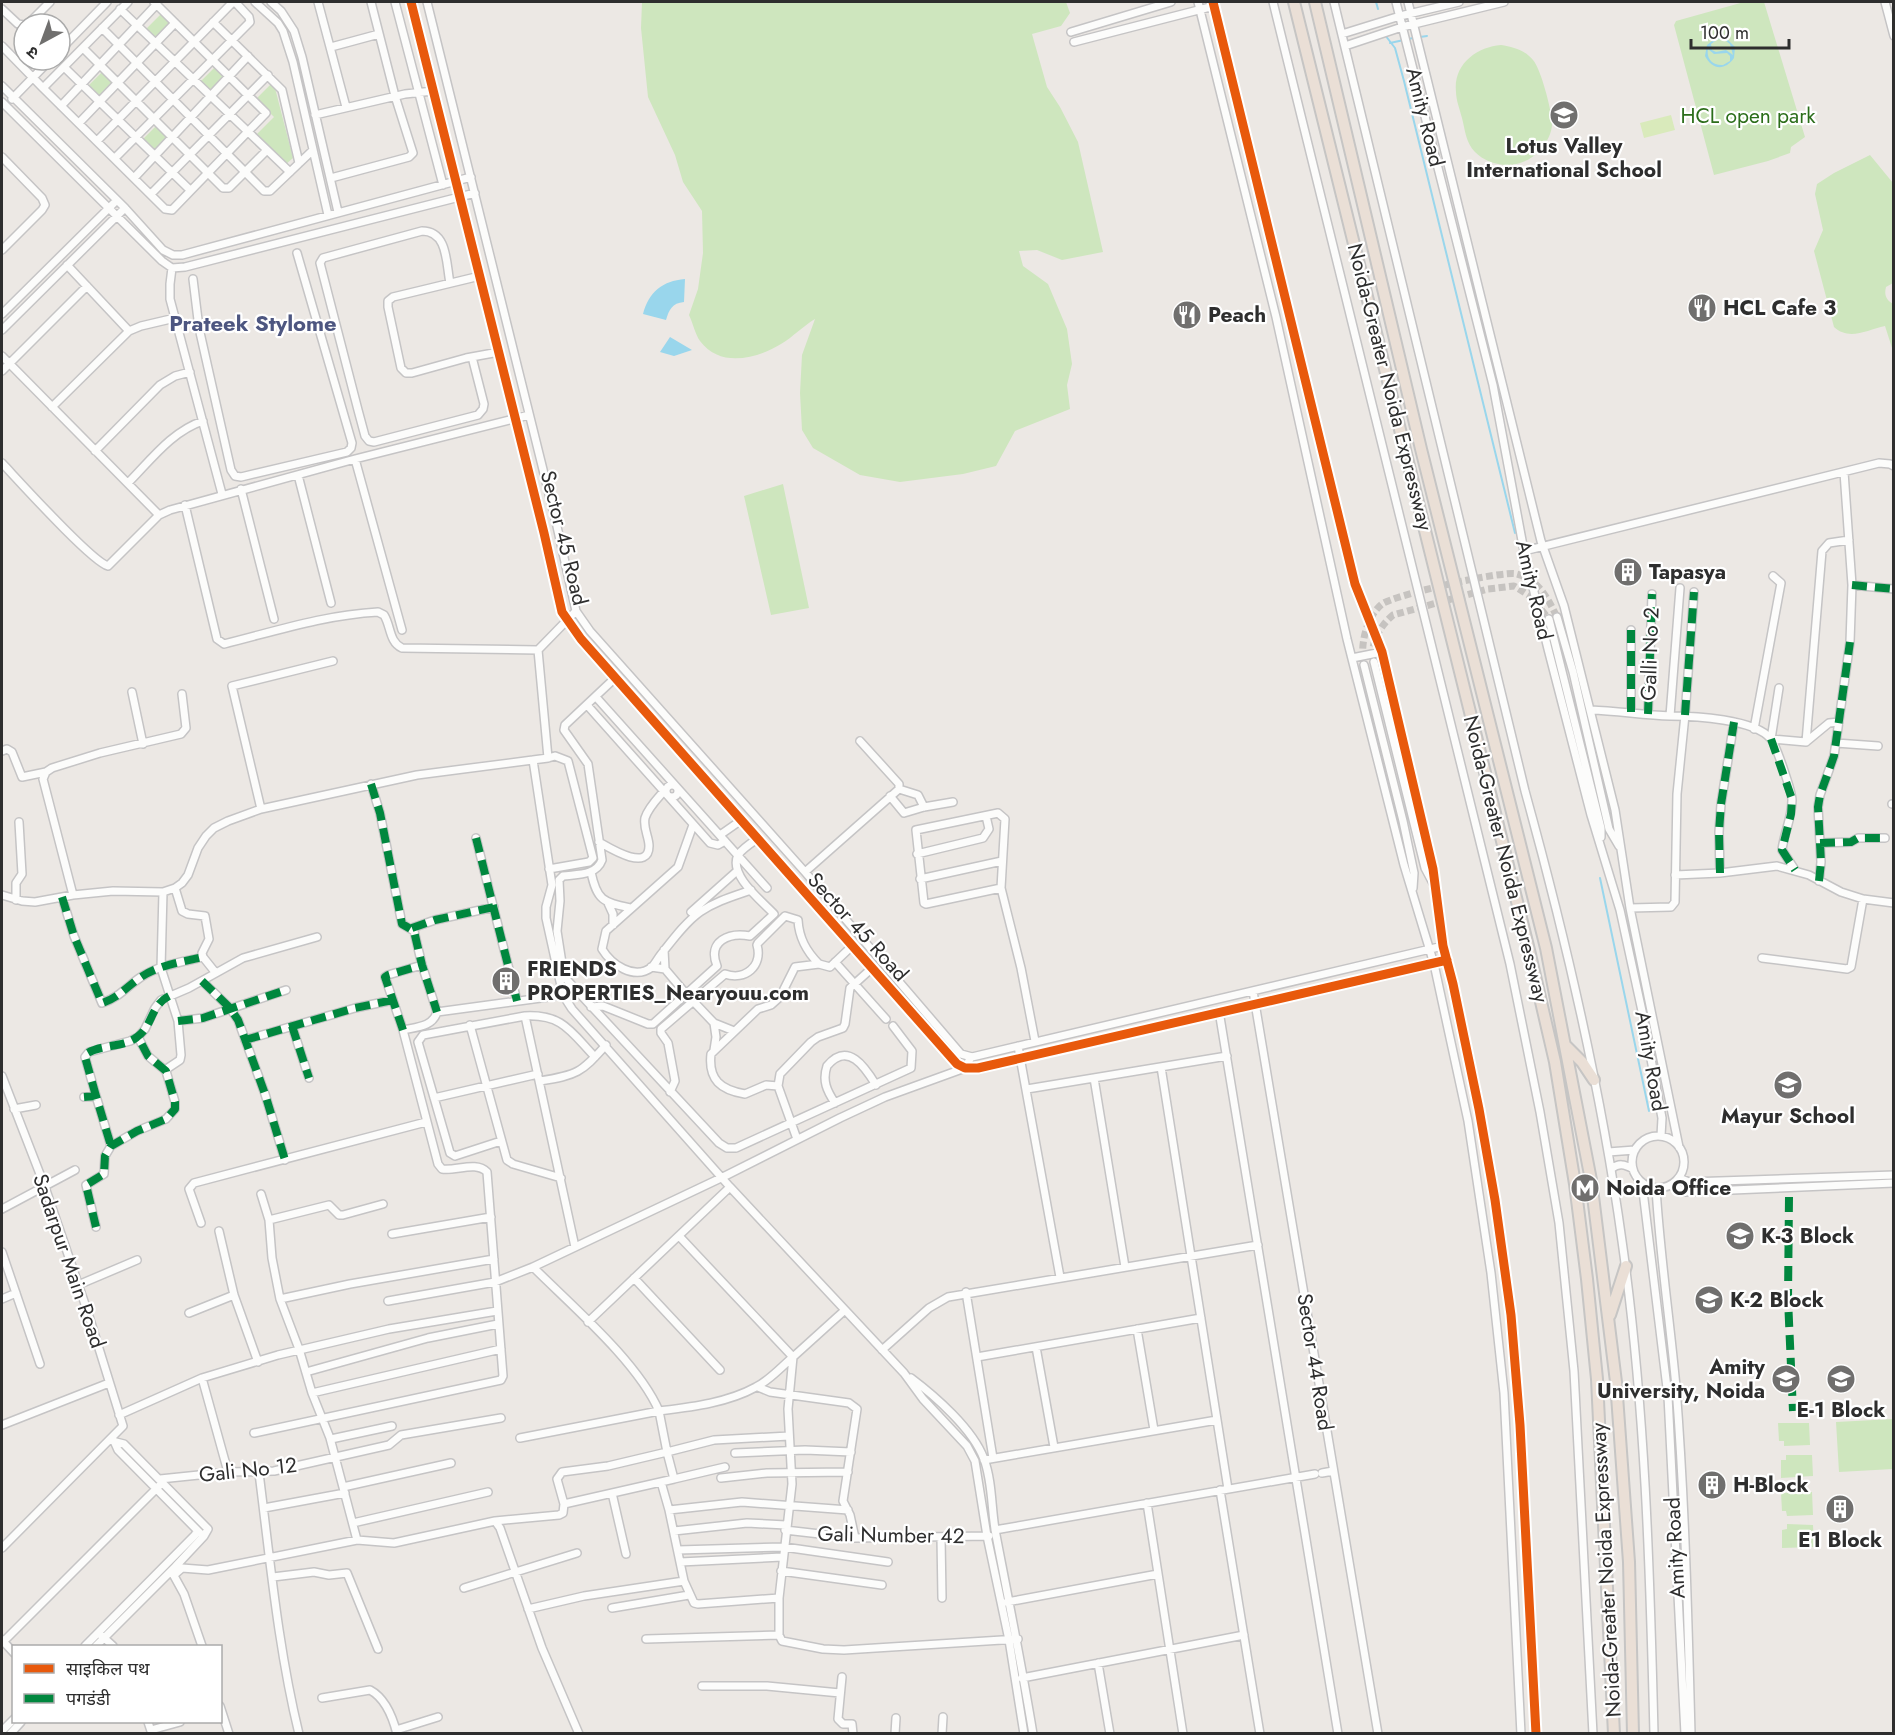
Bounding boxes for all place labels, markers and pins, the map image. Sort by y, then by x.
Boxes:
school or university icon: Lotus Valley International School [1548,99,1580,131]
place label: Lotus Valley International School [1466,131,1662,185]
restaurant icon: HCL Cafe 3 [1686,292,1718,324]
place label: HCL Cafe 3 [1723,293,1836,323]
restaurant icon: Peach [1171,299,1203,331]
place label: Peach [1208,300,1266,330]
building icon: Tapasya [1612,556,1644,588]
place label: Tapasya [1649,557,1726,587]
place label: FRIENDS PROPERTIES_Nearyouu.com [527,954,809,1008]
building icon: FRIENDS PROPERTIES_Nearyouu.com [490,965,522,997]
school or university icon: Mayur School [1772,1069,1804,1101]
place label: Mayur School [1721,1101,1855,1131]
metro station icon: Noida Office [1569,1172,1601,1204]
place label: Noida Office [1606,1173,1731,1203]
school or university icon: K-3 Block [1724,1220,1756,1252]
place label: K-3 Block [1761,1221,1854,1251]
school or university icon: K-2 Block [1693,1284,1725,1316]
place label: K-2 Block [1730,1285,1824,1315]
place label: Amity University, Noida [1597,1352,1766,1406]
school or university icon: Amity University, Noida [1770,1363,1802,1395]
school or university icon: E-1 Block [1825,1363,1857,1395]
place label: E-1 Block [1797,1395,1885,1425]
building icon: H-Block [1696,1469,1728,1501]
place label: H-Block [1733,1470,1809,1500]
building icon: E1 Block [1824,1493,1856,1525]
place label: E1 Block [1798,1525,1882,1555]

